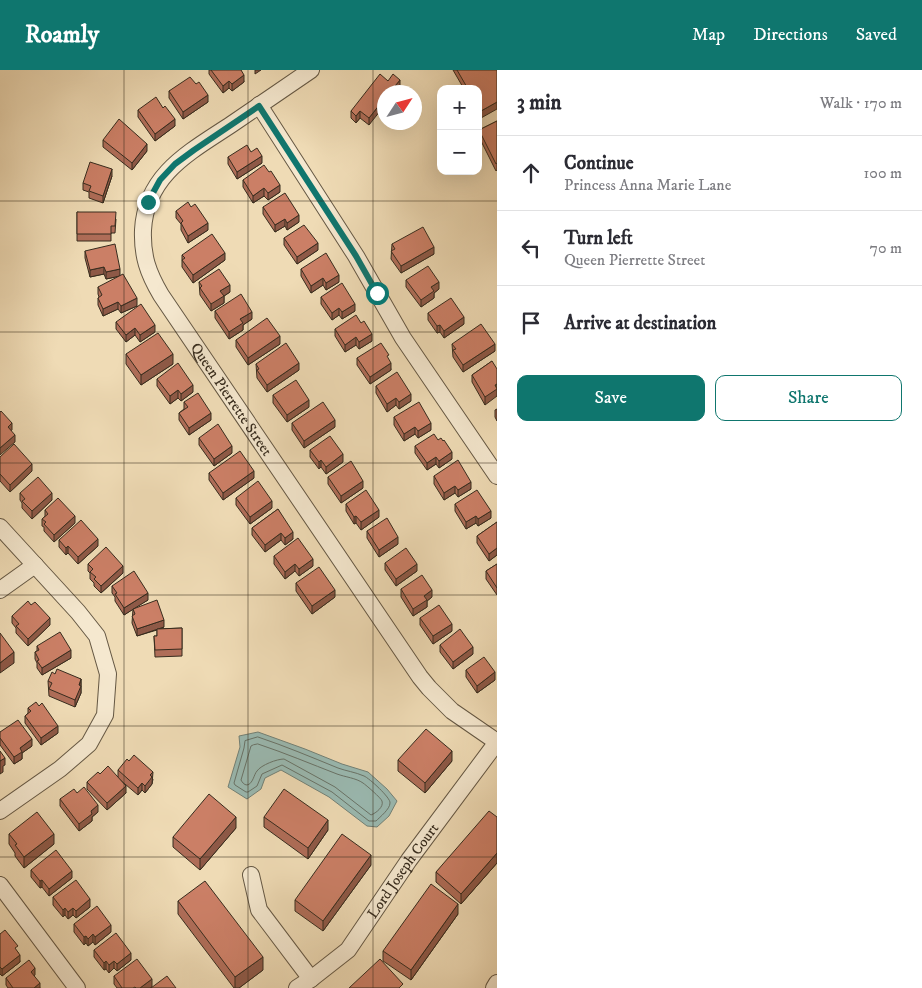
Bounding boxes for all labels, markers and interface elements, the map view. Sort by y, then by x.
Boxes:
text: Roamly [25,20,99,50]
text: Map [692,24,725,46]
text: Directions [753,24,828,46]
text: Saved [856,24,897,46]
north arrow [377,85,422,130]
map controls [437,85,482,175]
button: + [437,85,482,130]
text: 3 min [517,90,562,116]
text: Walk · 170 m [820,93,902,113]
button: − [437,130,482,175]
text: Continue [564,152,634,175]
icon: ahead [517,159,545,187]
text: 100 m [864,163,902,183]
text: Princess Anna Marie Lane [564,175,731,195]
route end [137,191,160,214]
text: Turn left [564,227,633,250]
icon: left [517,234,545,262]
text: 70 m [870,238,902,258]
text: Queen Pierrette Street [564,250,705,270]
route start [366,282,389,305]
icon: arrive [517,309,545,337]
text: Arrive at destination [564,312,716,335]
street label: Queen Pierrette Street [187,339,277,460]
button: Save [517,375,705,421]
button: Share [715,375,902,421]
street label: Lord Joseph Court [363,819,443,922]

